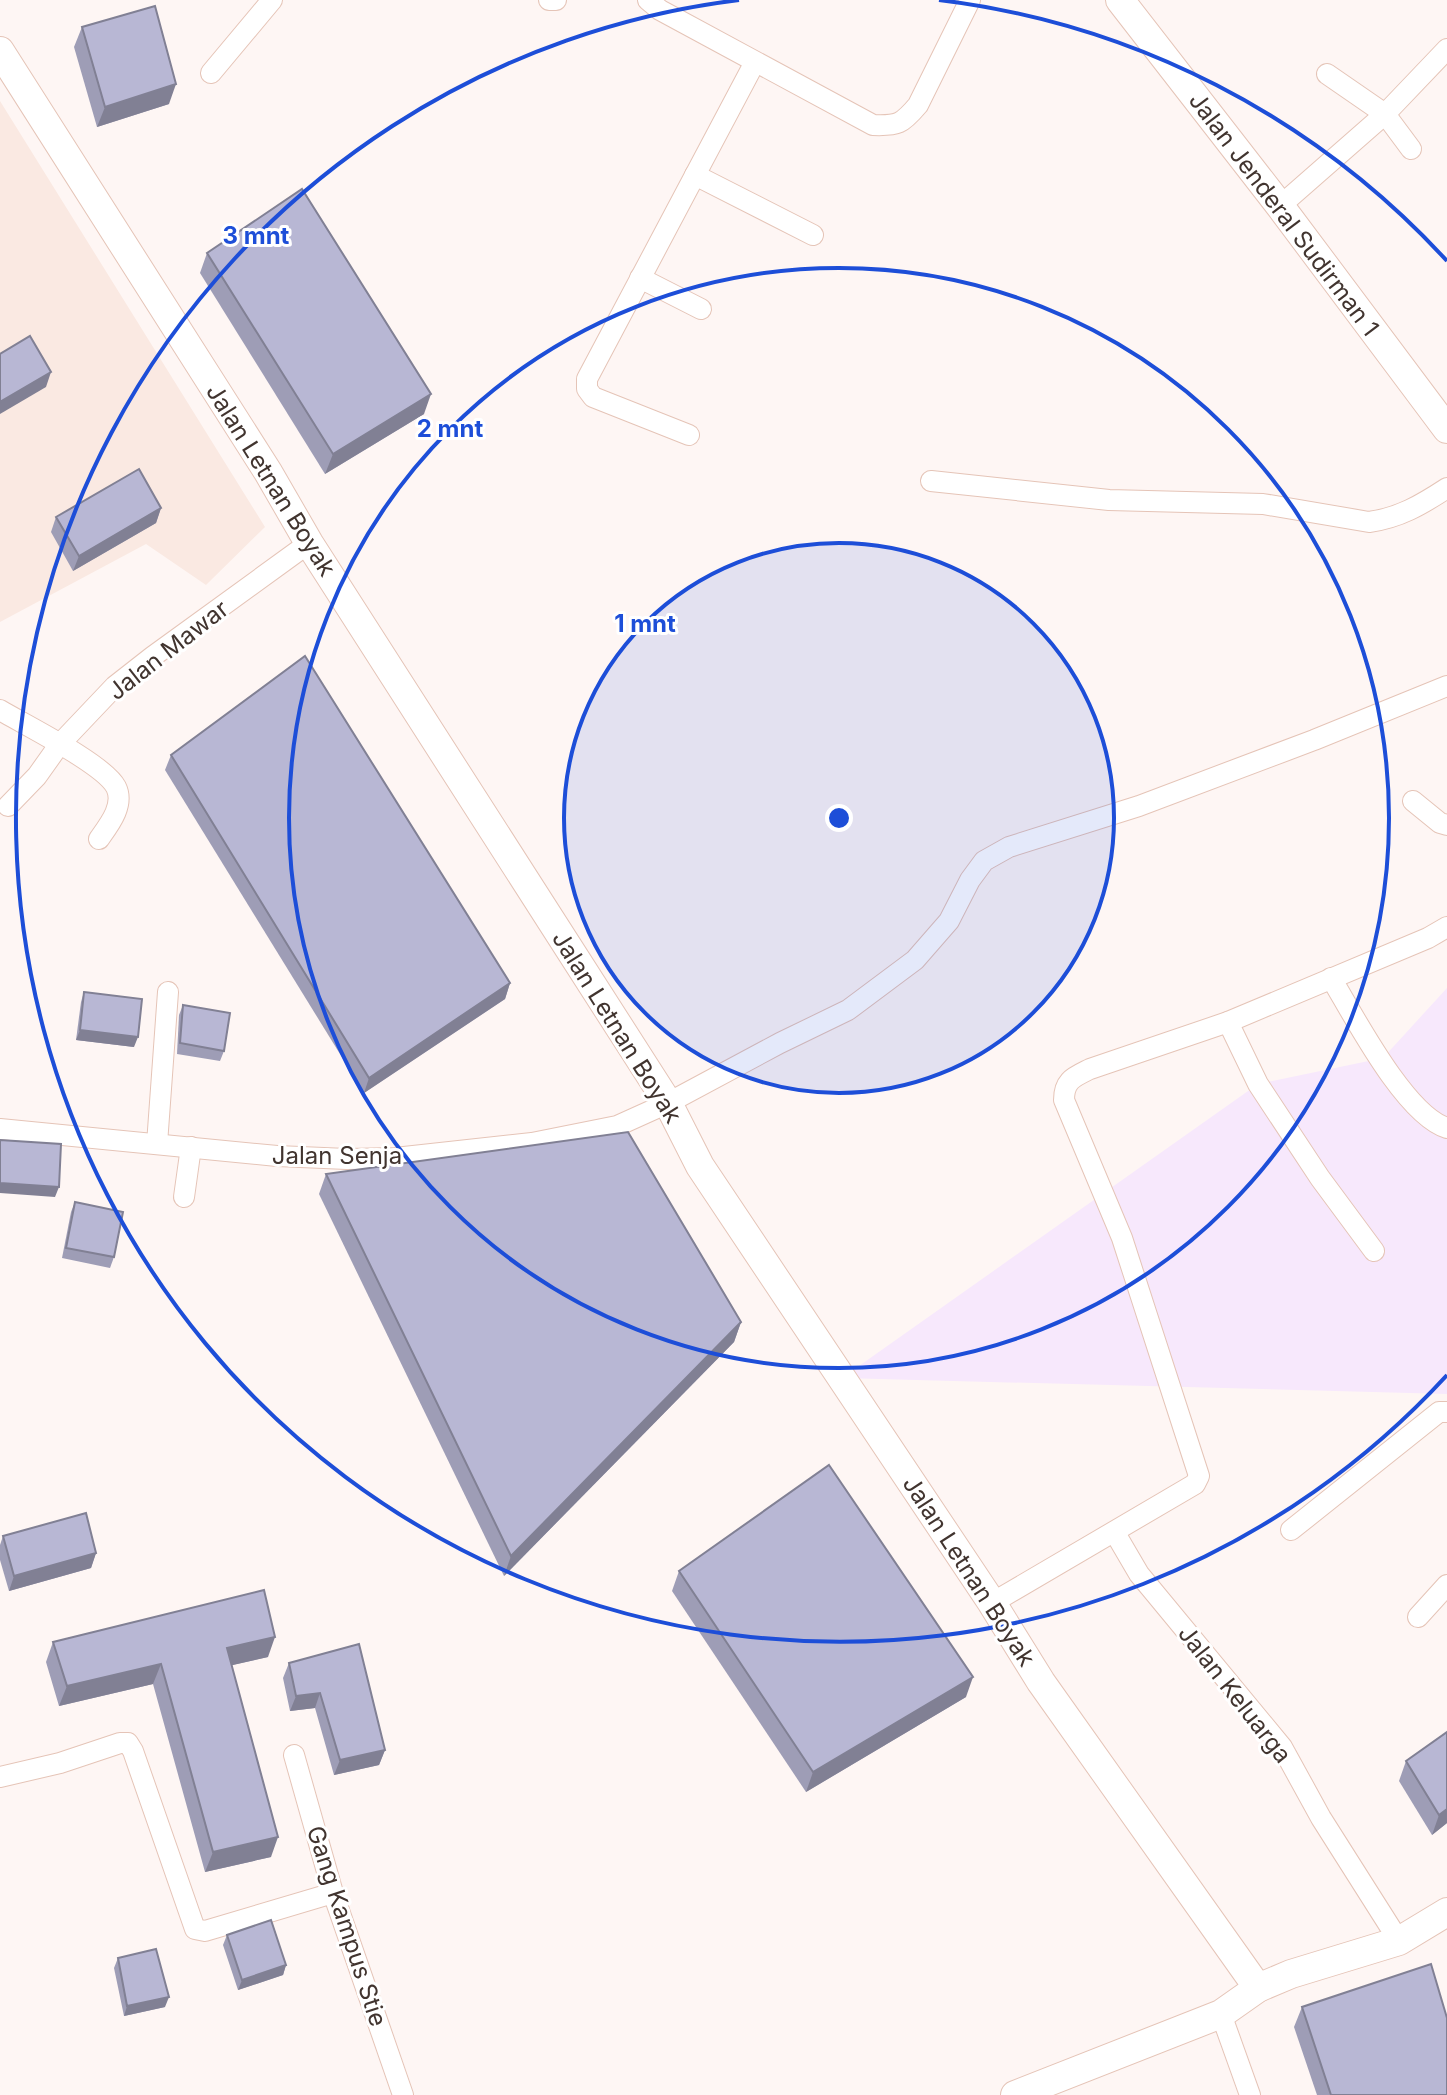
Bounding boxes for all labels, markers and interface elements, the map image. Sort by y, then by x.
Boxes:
street label: Jalan Jenderal Sudirman 1 [1183,86,1385,342]
text: 3 mnt [223,221,290,250]
street label: Jalan Letnan Boyak [200,379,342,581]
text: 2 mnt [417,414,483,443]
street label: Jalan Mawar [102,594,234,706]
text: 1 mnt [614,609,676,638]
centre of rings [825,804,853,832]
street label: Jalan Letnan Boyak [546,926,688,1128]
street label: Jalan Senja [272,1141,402,1170]
street label: Jalan Letnan Boyak [897,1470,1041,1672]
street label: Jalan Keluarga [1172,1619,1298,1769]
street label: Gang Kampus Stie [301,1822,393,2030]

